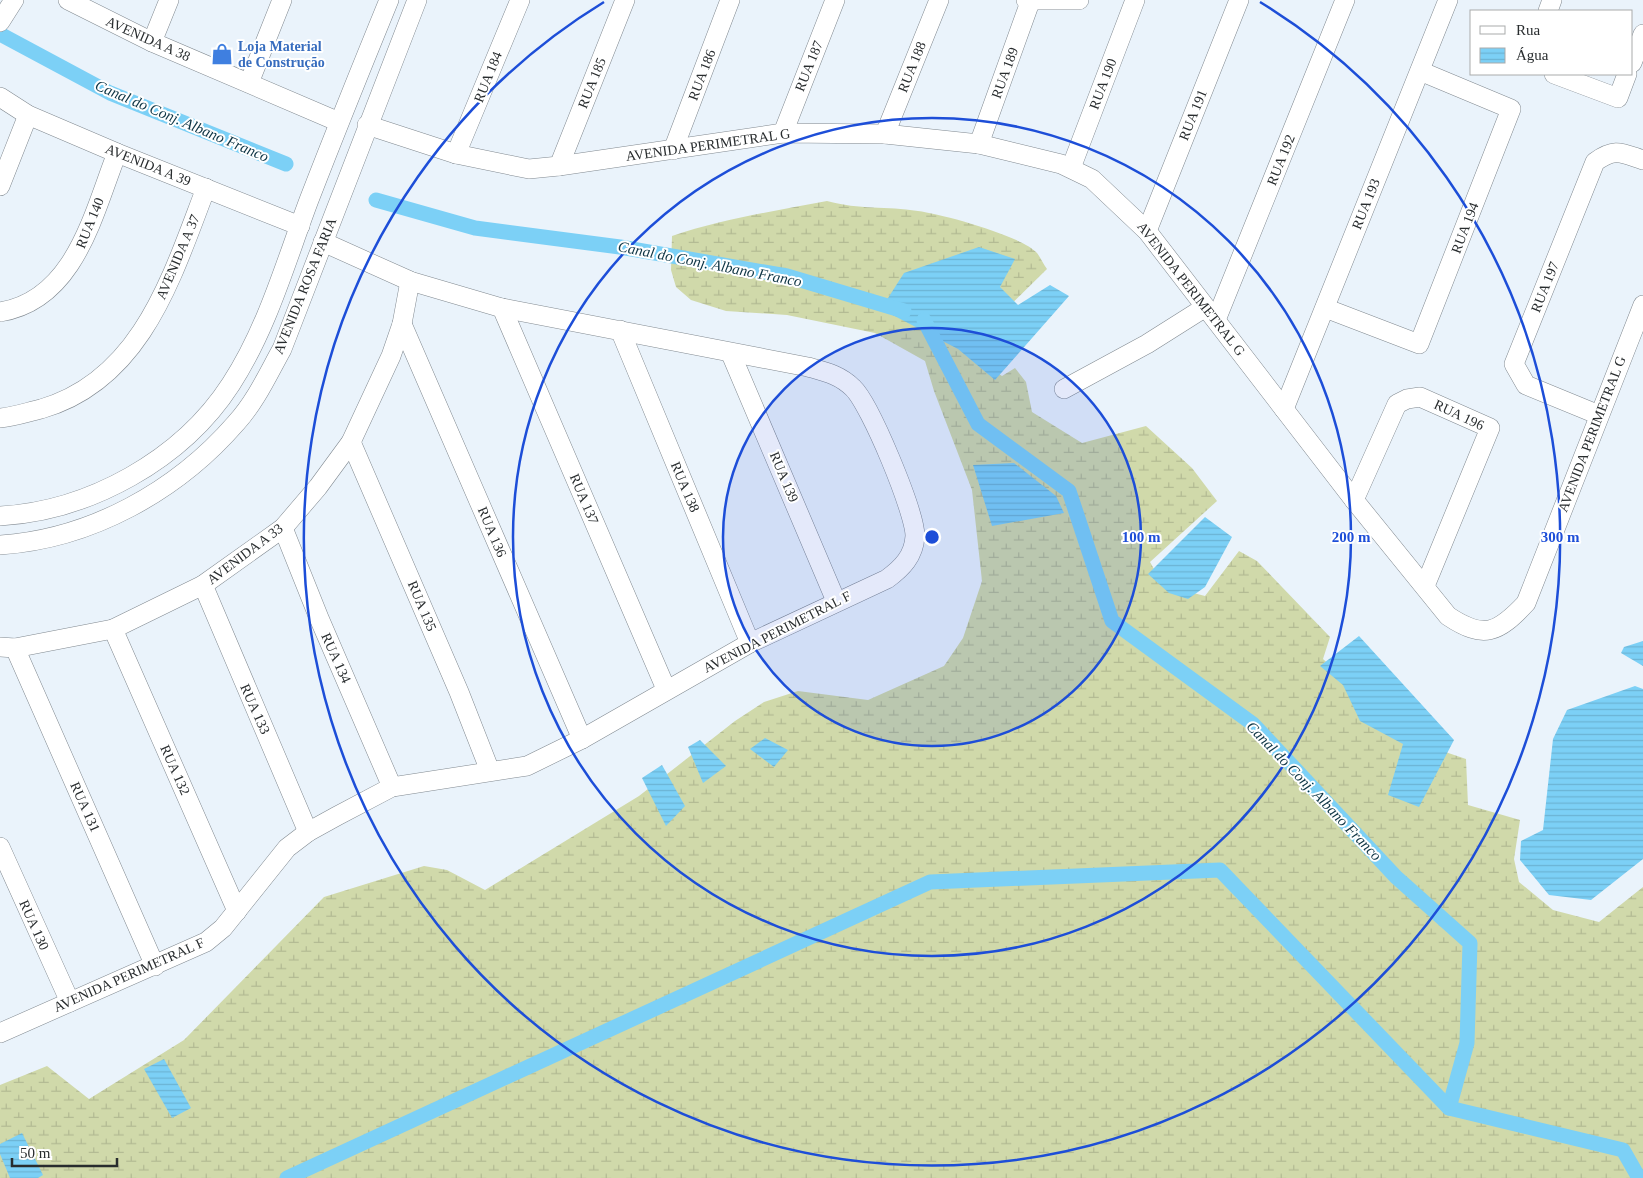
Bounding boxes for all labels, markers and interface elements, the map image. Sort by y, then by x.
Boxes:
legend [1470,10,1633,75]
street label: AVENIDA A 38 [103,14,193,64]
text: Rua [1516,22,1541,38]
street label: RUA 187 [792,38,826,94]
place label: Loja Material de Construção [238,39,325,70]
street label: RUA 188 [895,39,929,95]
shop icon: Loja Material de Construção [209,41,235,67]
street label: RUA 189 [989,45,1021,101]
street label: RUA 186 [685,47,719,103]
text: Água [1516,47,1549,63]
street label: RUA 184 [471,49,505,105]
street label: RUA 185 [575,55,609,111]
street label: RUA 190 [1086,56,1120,112]
water label: Canal do Conj. Albano Franco [93,77,272,165]
street label: RUA 191 [1176,87,1210,143]
street label: AVENIDA PERIMETRAL G [625,126,791,164]
street label: RUA 192 [1264,132,1298,188]
street label: AVENIDA A 39 [103,141,193,189]
street label: RUA 193 [1349,176,1383,232]
street label: RUA 140 [73,195,107,251]
street label: RUA 194 [1448,200,1482,256]
street label: AVENIDA A 37 [153,212,203,302]
street label: AVENIDA ROSA FARIA [271,215,340,356]
street label: AVENIDA PERIMETRAL G [1134,219,1248,359]
water label: Canal do Conj. Albano Franco [617,238,804,290]
street label: RUA 197 [1528,259,1562,315]
street label: AVENIDA PERIMETRAL G [1555,354,1629,514]
street label: RUA 196 [1432,397,1486,433]
street label: RUA 139 [767,450,801,504]
street label: RUA 138 [668,460,702,514]
street label: RUA 137 [567,472,601,526]
street label: RUA 136 [475,505,509,559]
street label: AVENIDA A 33 [204,521,286,587]
centre of rings [923,528,941,546]
text: 100 m [1122,529,1161,545]
text: 200 m [1332,529,1371,545]
text: 300 m [1541,529,1580,545]
street label: RUA 135 [405,579,439,633]
street label: AVENIDA PERIMETRAL F [701,588,853,676]
street label: RUA 134 [318,631,354,685]
street label: RUA 133 [237,682,273,736]
water label: Canal do Conj. Albano Franco [1243,718,1385,864]
street label: RUA 132 [157,743,193,797]
street label: RUA 131 [67,780,103,834]
street label: RUA 130 [16,898,52,952]
street label: AVENIDA PERIMETRAL F [51,935,207,1015]
scale bar [12,1136,118,1168]
text: 50 m [20,1145,51,1161]

